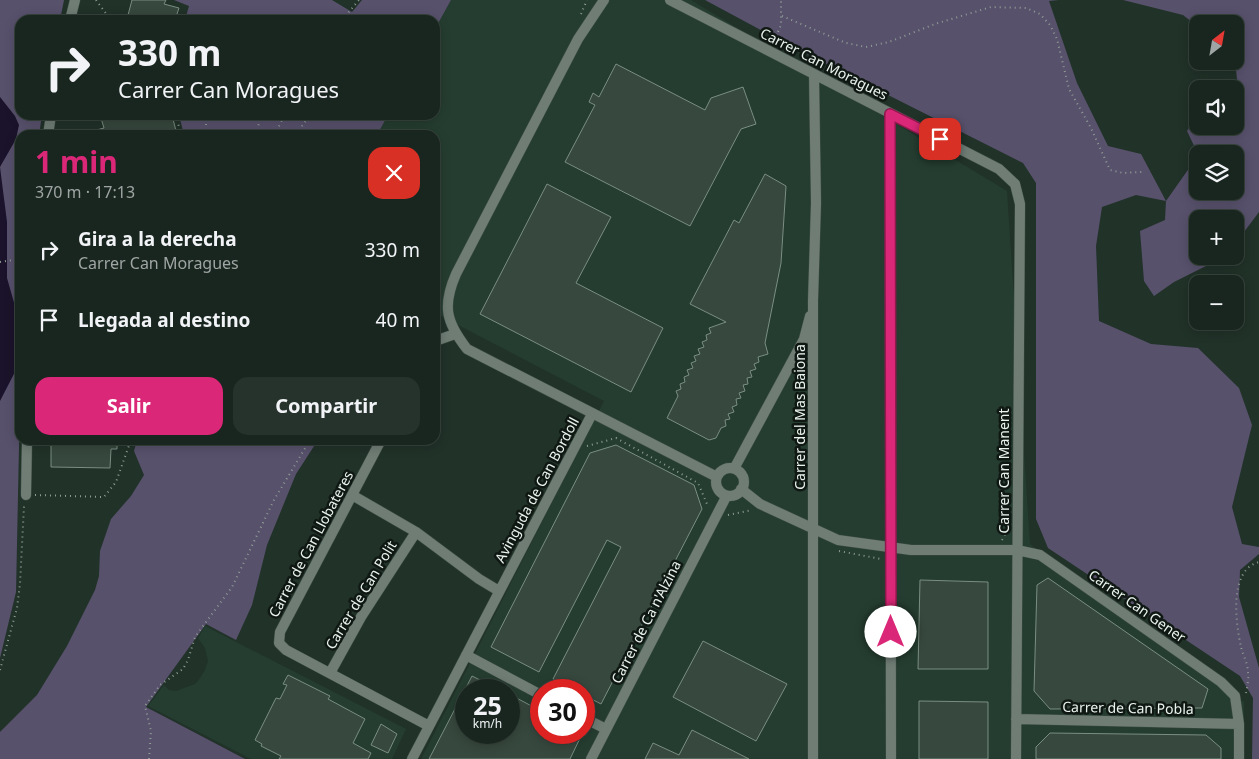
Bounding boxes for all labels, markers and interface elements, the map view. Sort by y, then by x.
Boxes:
north arrow [1189,15,1244,70]
map controls [1189,15,1244,330]
street label: Carrer Can Moragues [757,23,891,104]
text: 330 m [118,29,221,76]
icon: right [35,35,100,100]
text: Carrer Can Moragues [118,74,339,104]
button: sound [1189,80,1244,135]
pin [919,118,961,160]
icon: arrive [926,125,954,153]
text: 1 min [35,141,118,182]
button: layers [1189,145,1244,200]
button: close [368,147,420,199]
text: 370 m · 17:13 [35,181,135,203]
button: + [1189,210,1244,265]
text: Gira a la derecha [78,226,237,252]
icon: right [35,236,63,264]
text: 330 m [365,237,420,263]
text: Carrer Can Moragues [78,252,239,274]
button: − [1189,275,1244,330]
icon: arrive [35,306,63,334]
text: Llegada al destino [78,307,250,333]
text: 40 m [376,307,420,333]
street label: Carrer del Mas Baiona [790,344,809,490]
button: Salir [35,377,223,435]
button: Compartir [233,377,420,435]
street label: Carrer Can Manent [994,408,1013,534]
street label: Avinguda de Can Bordoll [490,414,583,566]
street label: Carrer de Can Llobateres [264,467,357,620]
street label: Carrer de Can Polit [321,537,401,653]
street label: Carrer de Ca n'Alzina [606,557,685,687]
street label: Carrer Can Gener [1085,565,1190,646]
position arrow [864,605,916,657]
speed limit sign: 30 [530,679,595,744]
text: 25 [473,688,502,722]
street label: Carrer de Can Pobla [1062,697,1194,718]
text: km/h [473,715,502,732]

